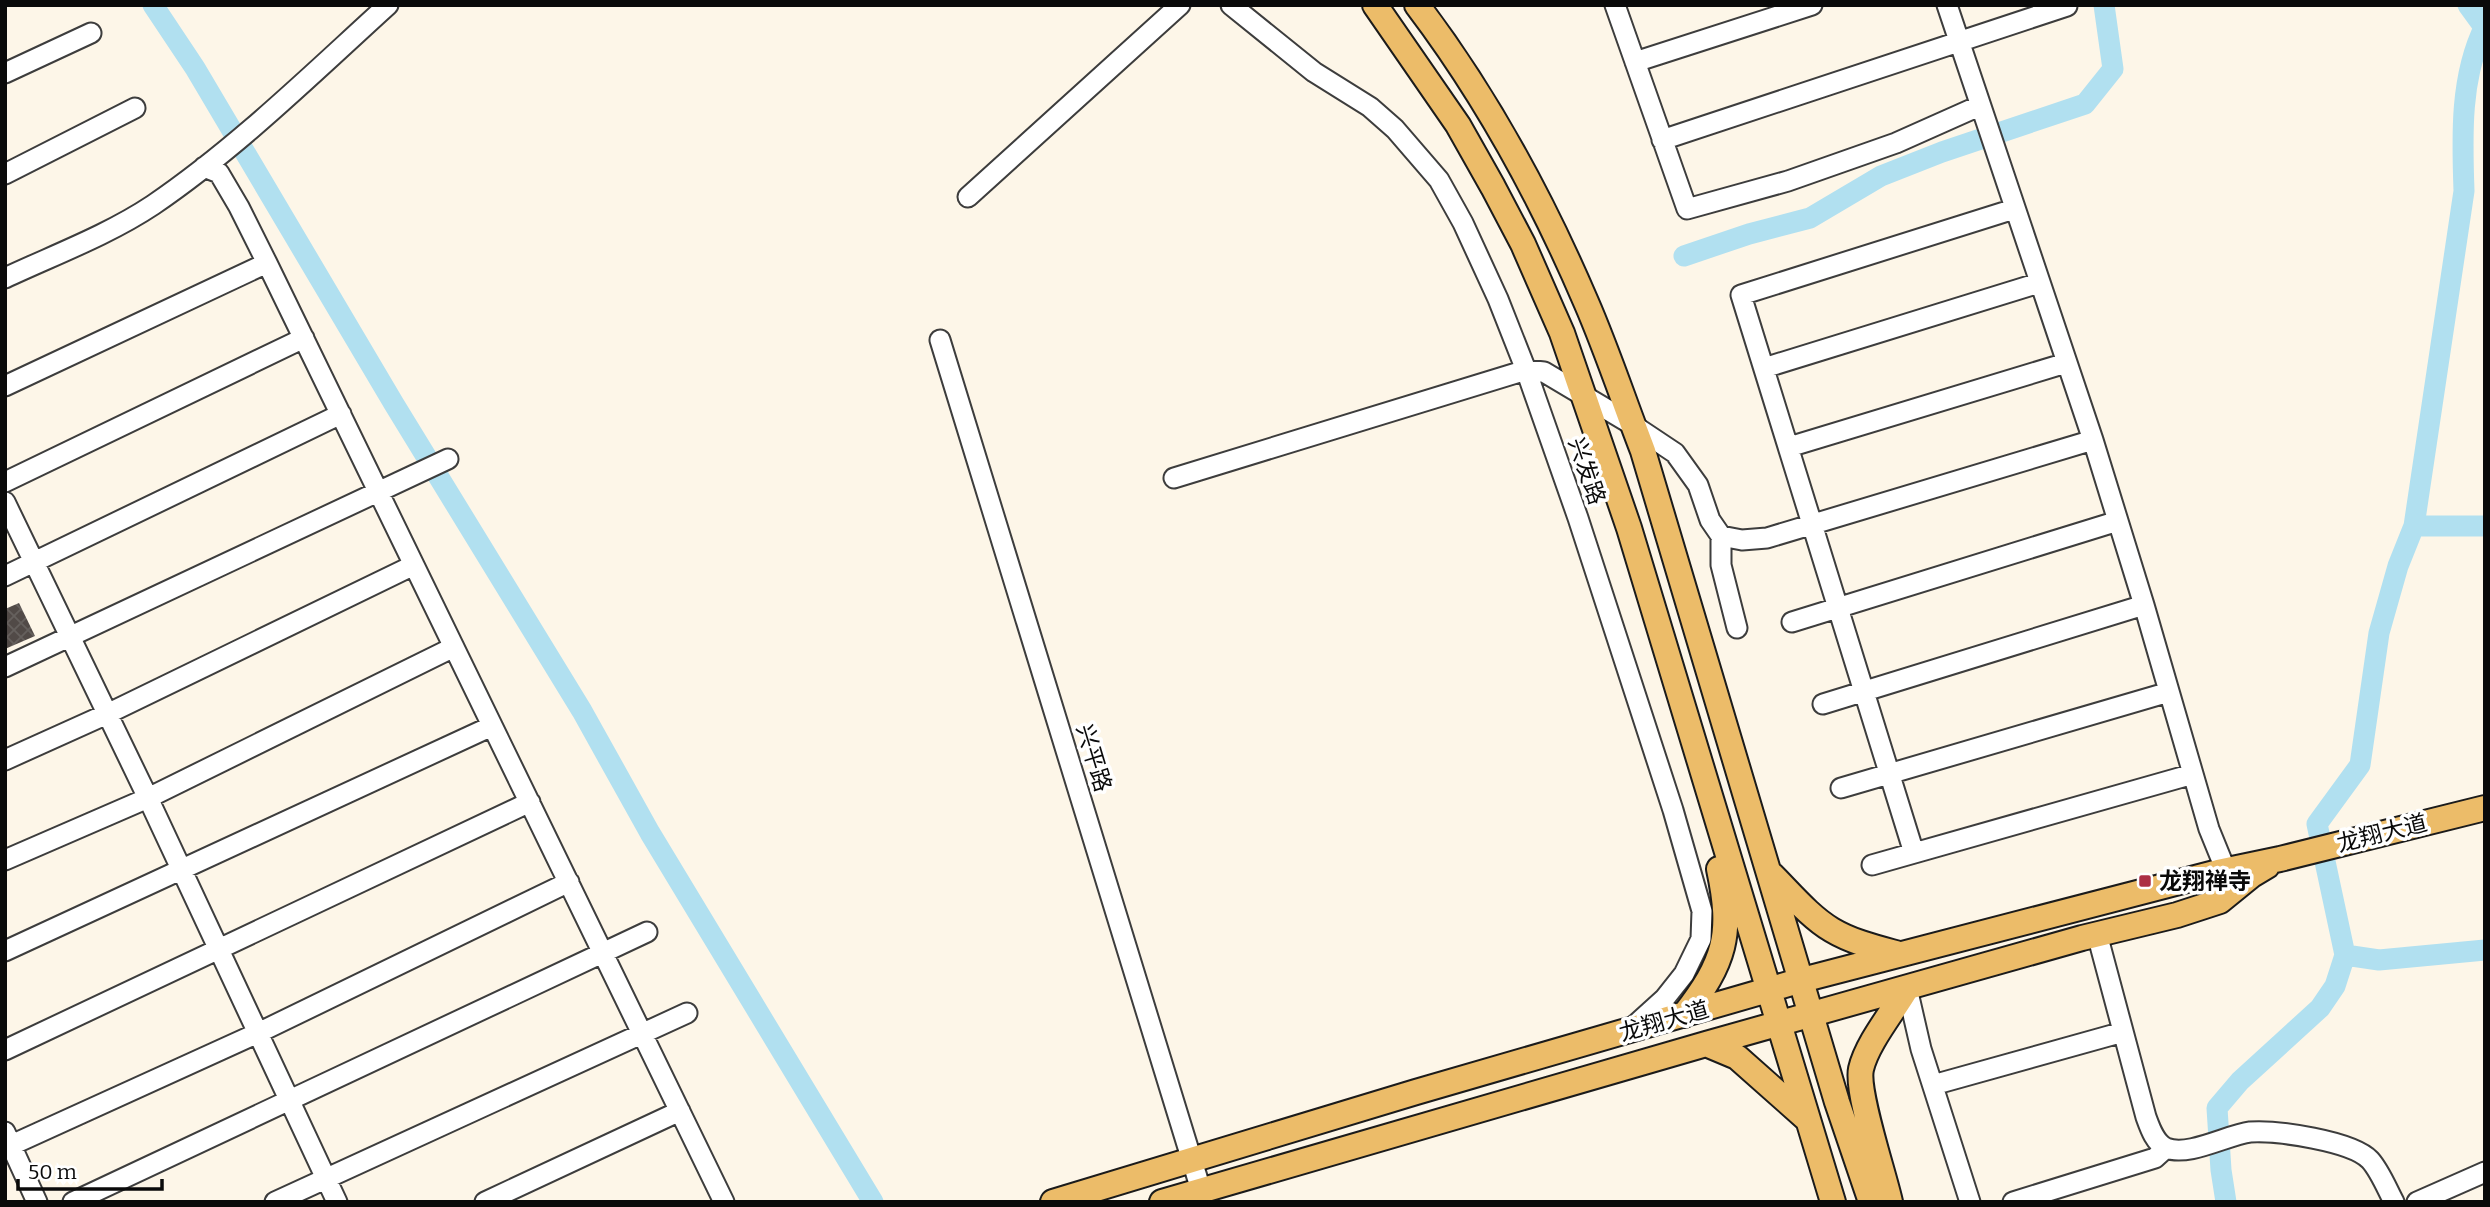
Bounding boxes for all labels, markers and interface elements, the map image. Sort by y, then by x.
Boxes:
street label: 兴发路 [1563,434,1611,508]
street label: 兴平路 [1071,721,1117,795]
street label: 龙翔大道 [2334,808,2430,858]
place label: 龙翔禅寺 [2159,867,2251,895]
marker: 龙翔禅寺 [2137,873,2153,889]
street label: 龙翔大道 [1616,995,1712,1047]
scale bar [18,1148,161,1192]
text: 50 m [28,1159,77,1185]

